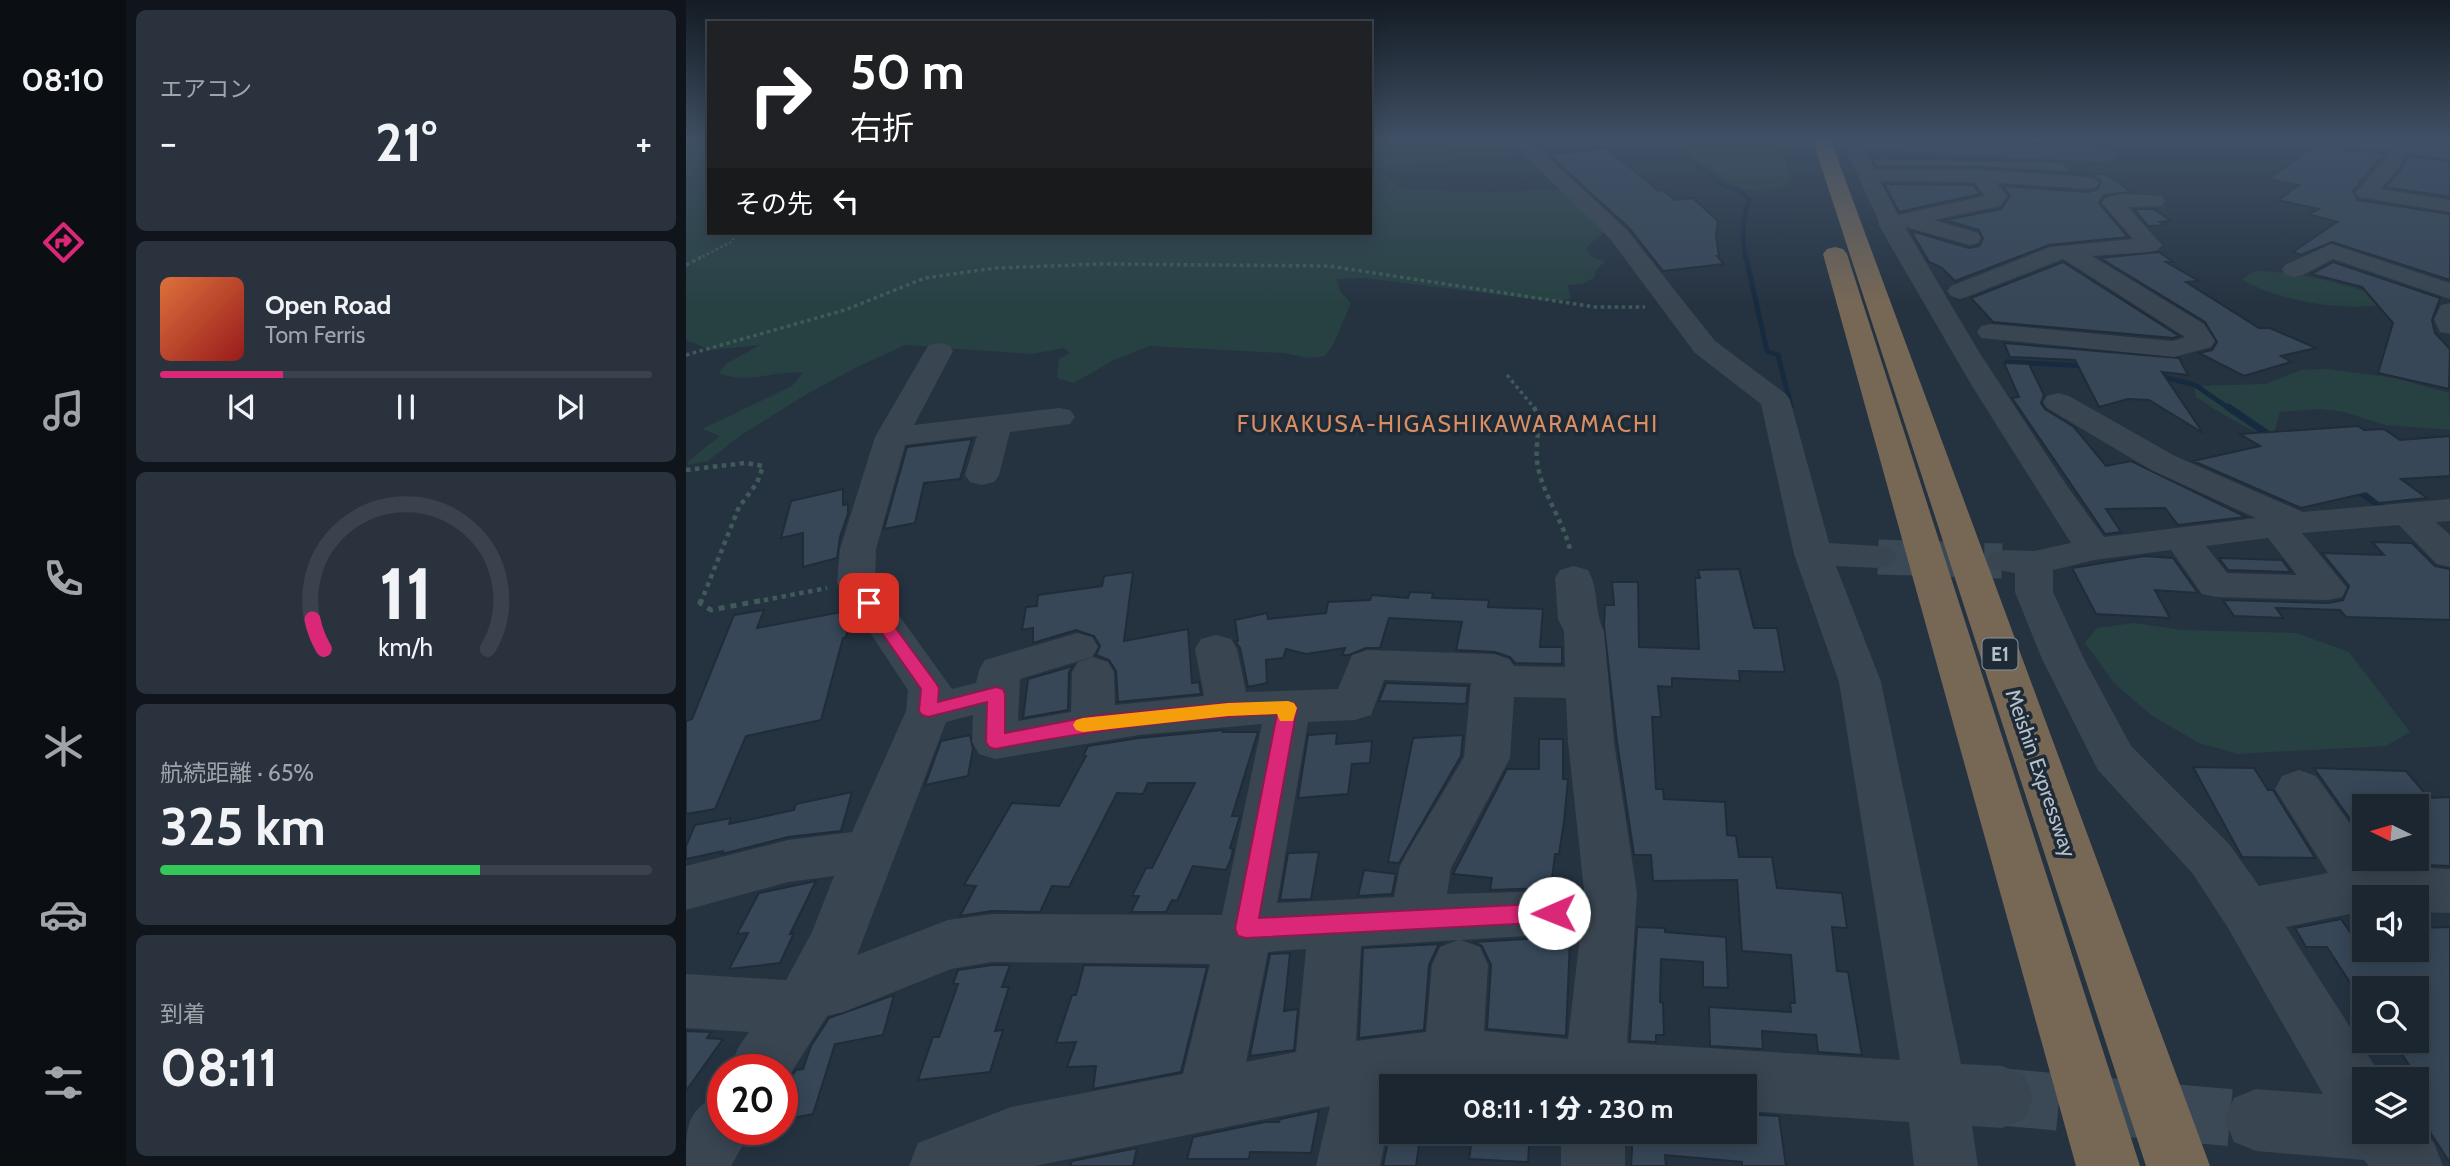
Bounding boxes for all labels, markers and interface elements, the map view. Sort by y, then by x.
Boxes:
text: 50 m [850,42,965,101]
icon: right [735,49,826,140]
text: 08:10 [21,60,105,99]
text: エアコン [160,75,252,103]
text: 右折 [850,108,914,147]
text: 21° [375,111,437,174]
text: − [160,119,177,166]
text: + [635,119,652,166]
icon: left [827,182,865,220]
text: その先 [735,188,813,220]
icon: directions [39,218,88,267]
text: Open Road [265,289,391,321]
text: Tom Ferris [265,321,365,349]
icon: music [39,386,88,435]
icon: previous [223,388,261,426]
icon: pause [387,388,425,426]
icon: next [551,388,589,426]
district label: FUKAKUSA-HIGASHIKAWARAMACHI [1237,410,1659,438]
text: 11 [379,549,433,637]
icon: phone [39,554,88,603]
pin [839,573,899,633]
icon: arrive [850,584,888,622]
text: km/h [379,632,433,662]
road number: E1 [1982,638,2018,670]
street label: Meishin Expressway [2000,686,2082,861]
icon: climate [39,722,88,771]
text: 航続距離 · 65% [160,759,314,787]
north arrow [2352,794,2429,872]
map controls [2352,794,2429,1144]
text: 325 km [160,795,326,858]
position arrow [1517,876,1591,950]
button: sound [2352,885,2429,962]
icon: car [39,890,88,939]
button: search [2352,976,2429,1053]
text: 到着 [160,1000,206,1028]
text: 08:11 [160,1036,278,1099]
speed limit sign: 20 [707,1054,798,1145]
icon: filters [39,1058,88,1107]
button: layers [2352,1067,2429,1144]
text: 08:11 · 1 分 · 230 m [1463,1093,1673,1125]

